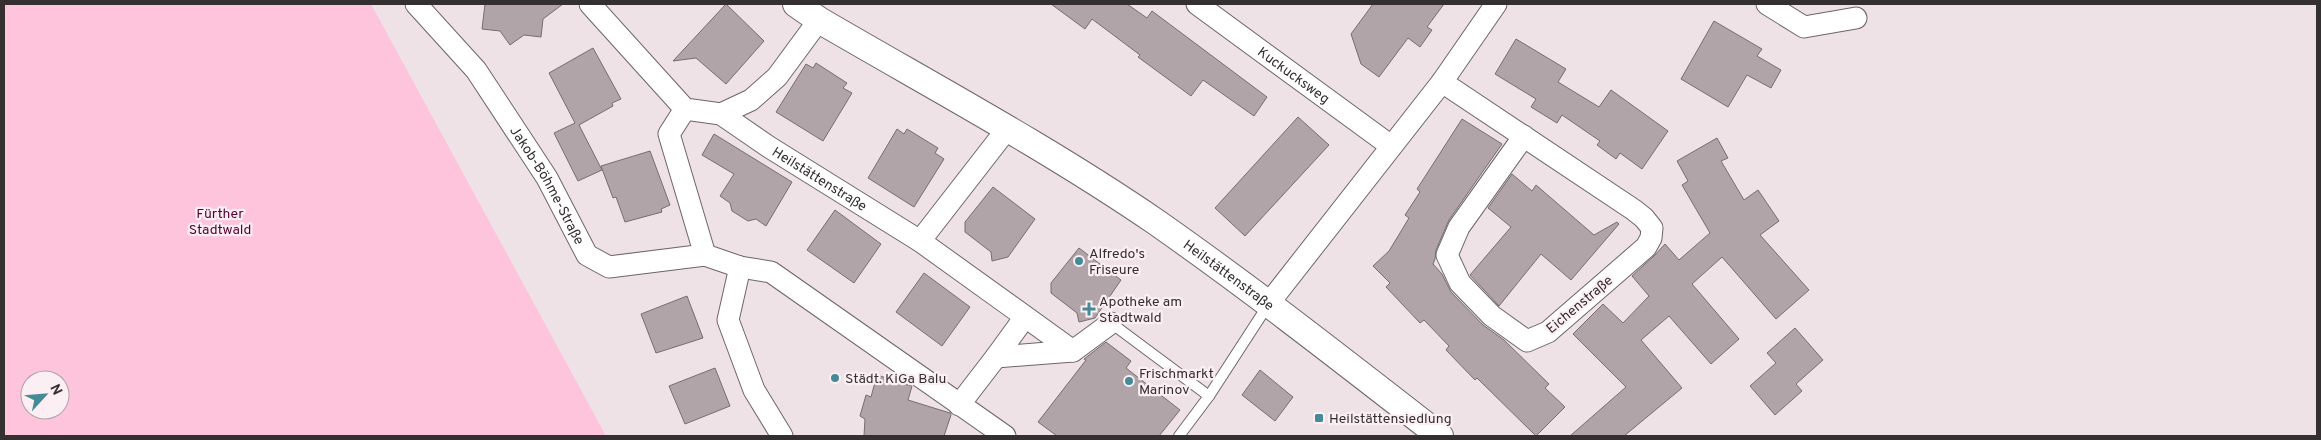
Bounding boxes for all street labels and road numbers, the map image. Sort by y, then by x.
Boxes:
street label: Kuckucksweg [1254,44,1332,108]
street label: Jakob-Böhme-Straße [505,124,587,248]
street label: Heilstättenstraße [768,144,869,216]
street label: Heilstättenstraße [1179,237,1277,315]
street label: Eichenstraße [1543,272,1617,338]

